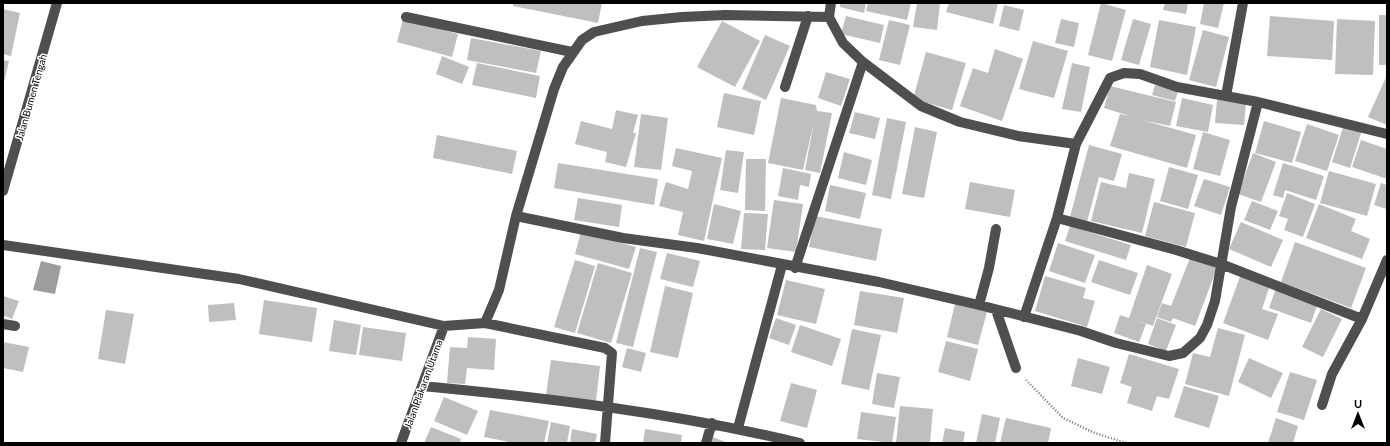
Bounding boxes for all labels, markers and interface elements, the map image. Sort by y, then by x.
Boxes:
street label: Jalan Bumen Tengah [13,53,49,141]
street label: Jalan Plakaran Utama [401,338,445,430]
north arrow [1338,394,1378,434]
text: U [1354,397,1362,410]

